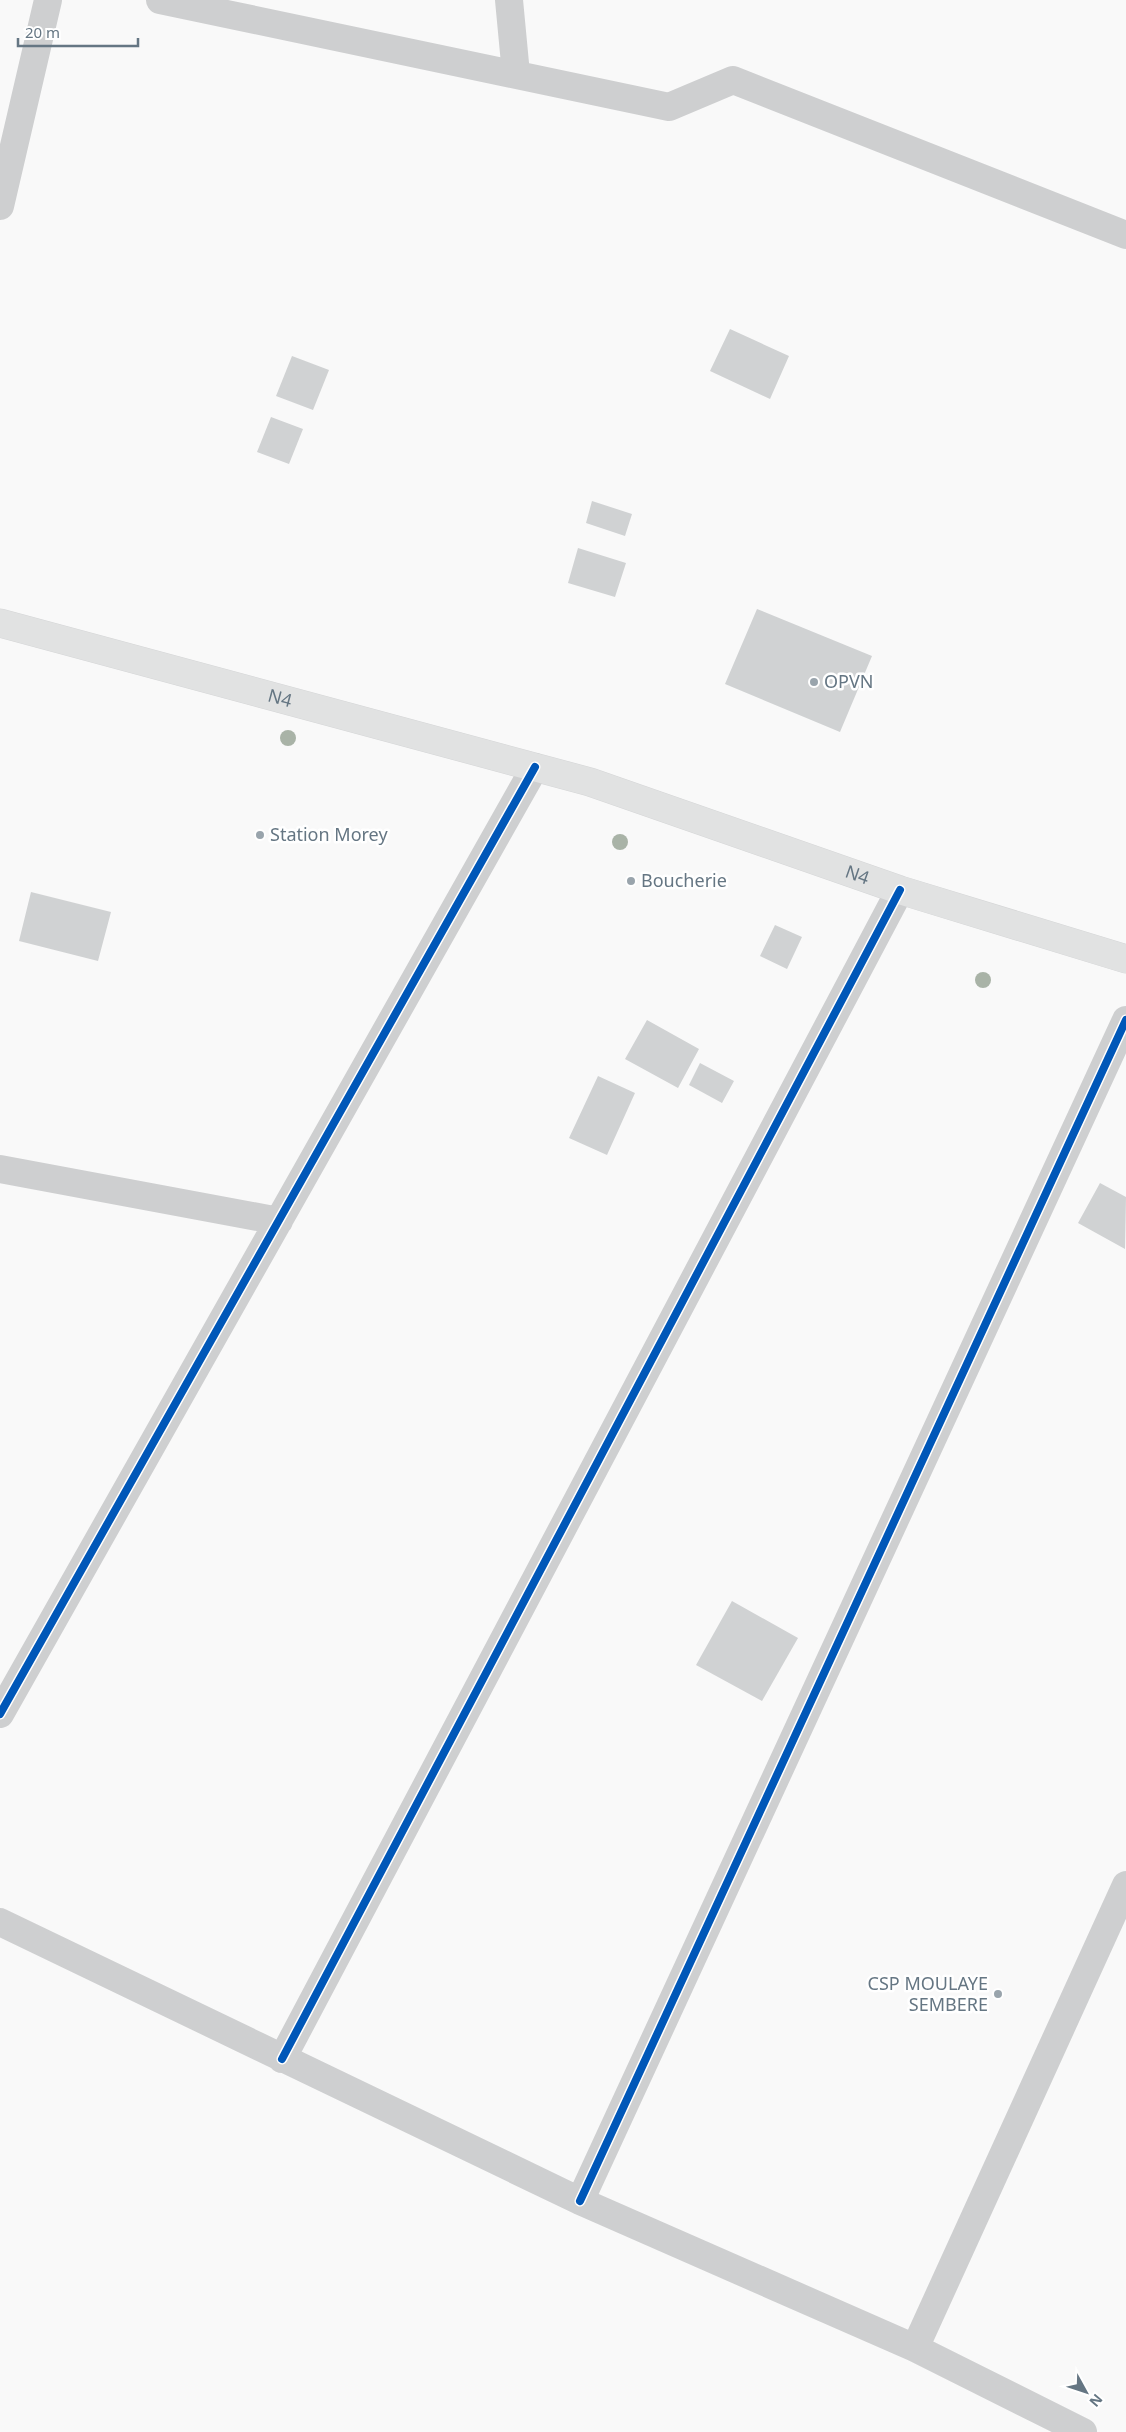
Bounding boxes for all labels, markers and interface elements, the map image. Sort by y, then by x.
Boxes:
scale bar [18,15,138,47]
text: 20 m [25,22,60,42]
place label: OPVN [824,669,873,693]
marker: OPVN [808,676,820,688]
street label: N4 [266,683,295,712]
place label: Station Morey [270,822,388,846]
marker: Station Morey [254,829,266,841]
street label: N4 [842,859,873,889]
place label: Boucherie [641,868,727,892]
marker: Boucherie [625,875,637,887]
place label: CSP MOULAYE SEMBERE [868,1971,988,2016]
marker: CSP MOULAYE SEMBERE [992,1988,1004,2000]
north arrow [1061,2367,1111,2417]
text: N [1085,2390,1107,2411]

